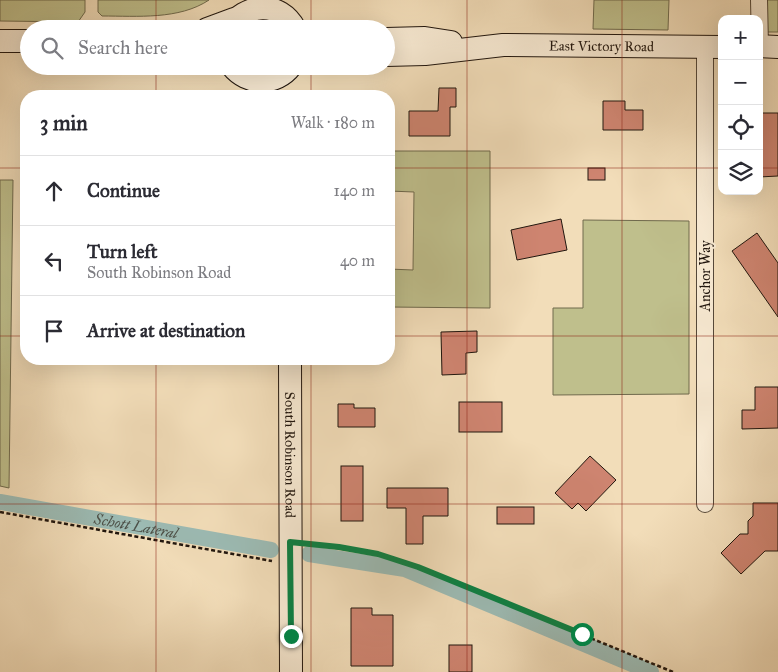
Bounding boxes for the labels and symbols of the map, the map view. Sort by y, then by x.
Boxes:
street label: East Victory Road [549,37,654,55]
street label: Anchor Way [697,240,714,312]
street label: South Robinson Road [281,392,299,518]
water label: Schott Lateral [92,510,181,543]
route start [571,623,594,646]
route end [280,625,303,648]

